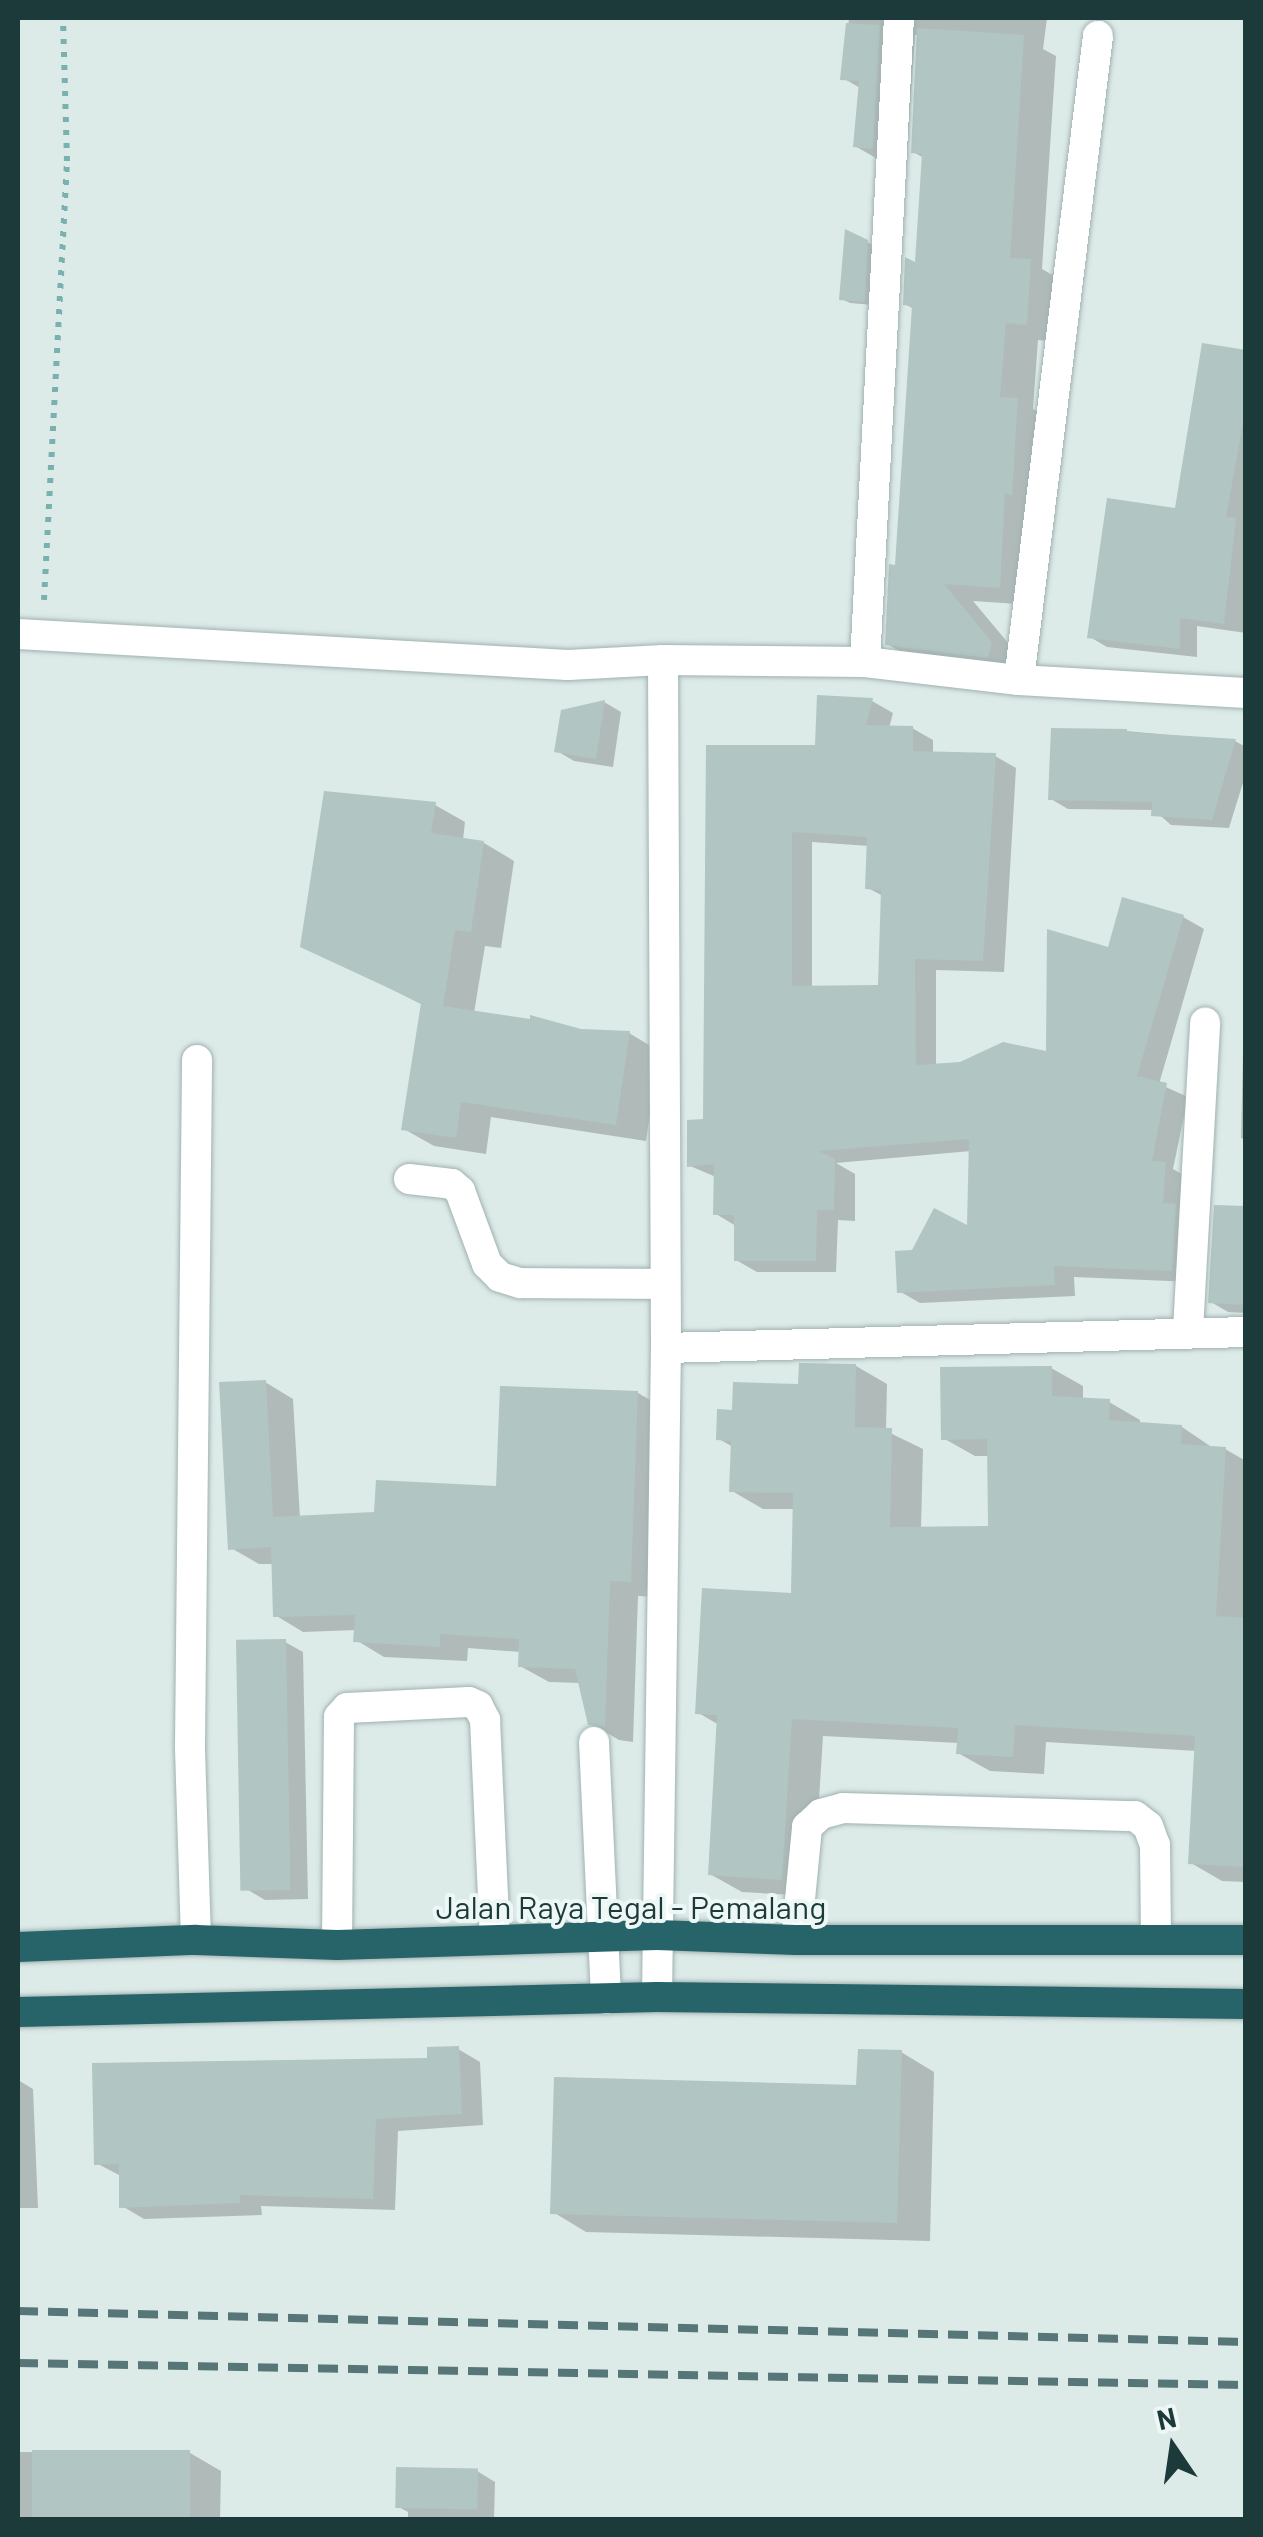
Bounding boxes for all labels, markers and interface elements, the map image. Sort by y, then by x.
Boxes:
street label: Jalan Raya Tegal - Pemalang [436,1887,826,1925]
north arrow [1123,2397,1223,2497]
text: N [1153,2399,1179,2436]

